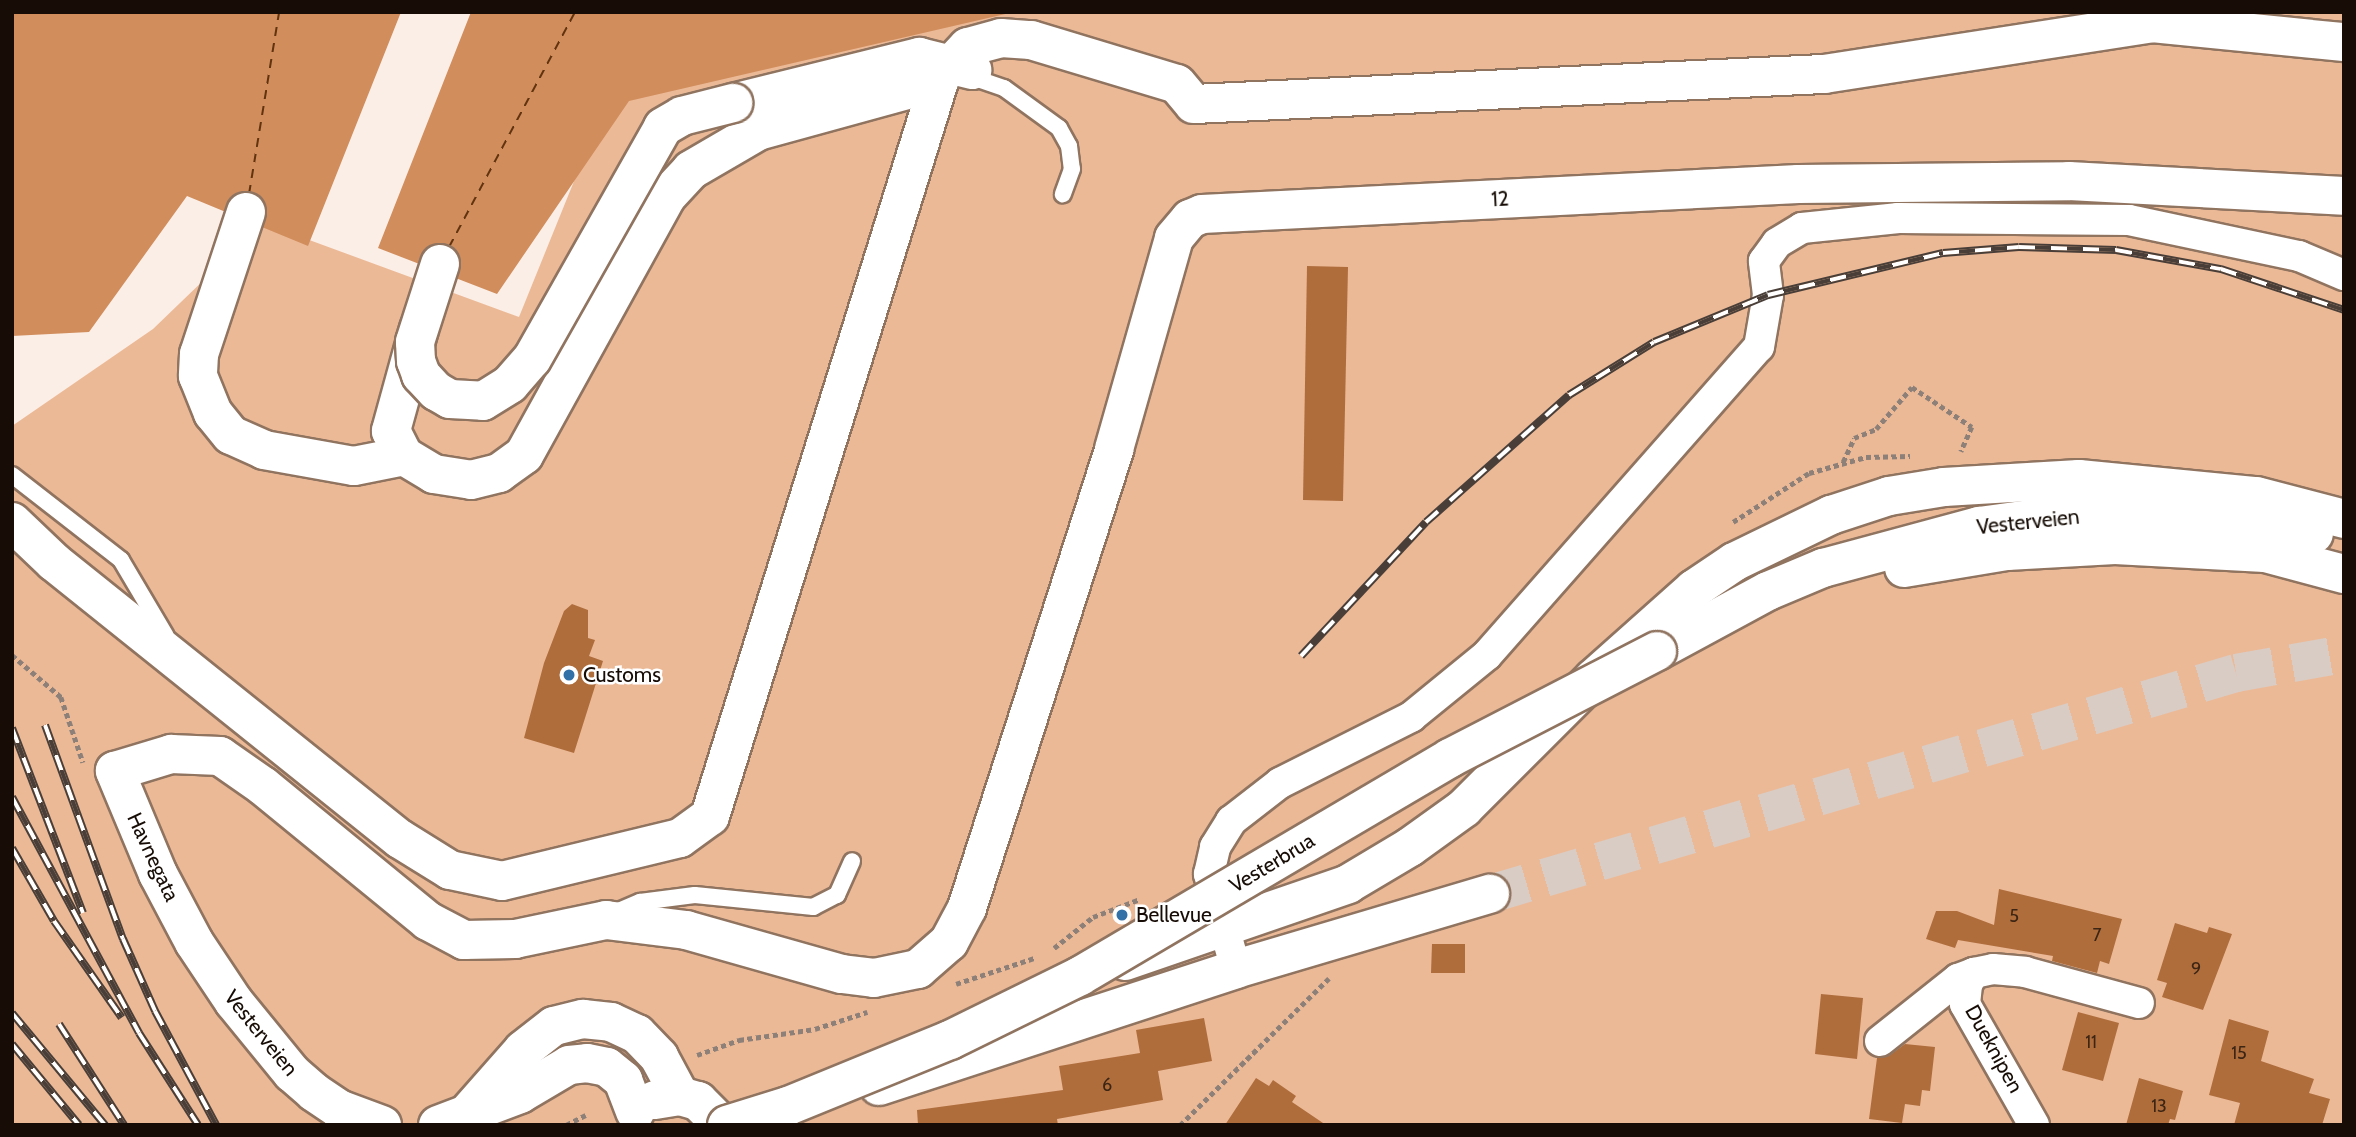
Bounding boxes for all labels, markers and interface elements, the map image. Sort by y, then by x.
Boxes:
street label: 12 [1490,186,1510,212]
street label: Vesterveien [1975,504,2081,540]
place label: Customs [583,662,661,688]
marker: Customs [561,667,577,683]
street label: Havnegata [122,809,184,905]
street label: Vesterbrua [1225,828,1319,898]
place label: Bellevue [1136,902,1212,928]
house number: 5 [2009,905,2019,927]
marker: Bellevue [1114,907,1130,923]
house number: 7 [2092,924,2102,946]
house number: 9 [2191,958,2201,980]
street label: Vesterveien [219,985,303,1081]
street label: Dueknipen [1960,1001,2028,1097]
house number: 11 [2085,1031,2097,1053]
house number: 15 [2231,1042,2247,1064]
house number: 6 [1102,1074,1112,1096]
house number: 13 [2151,1095,2167,1117]

